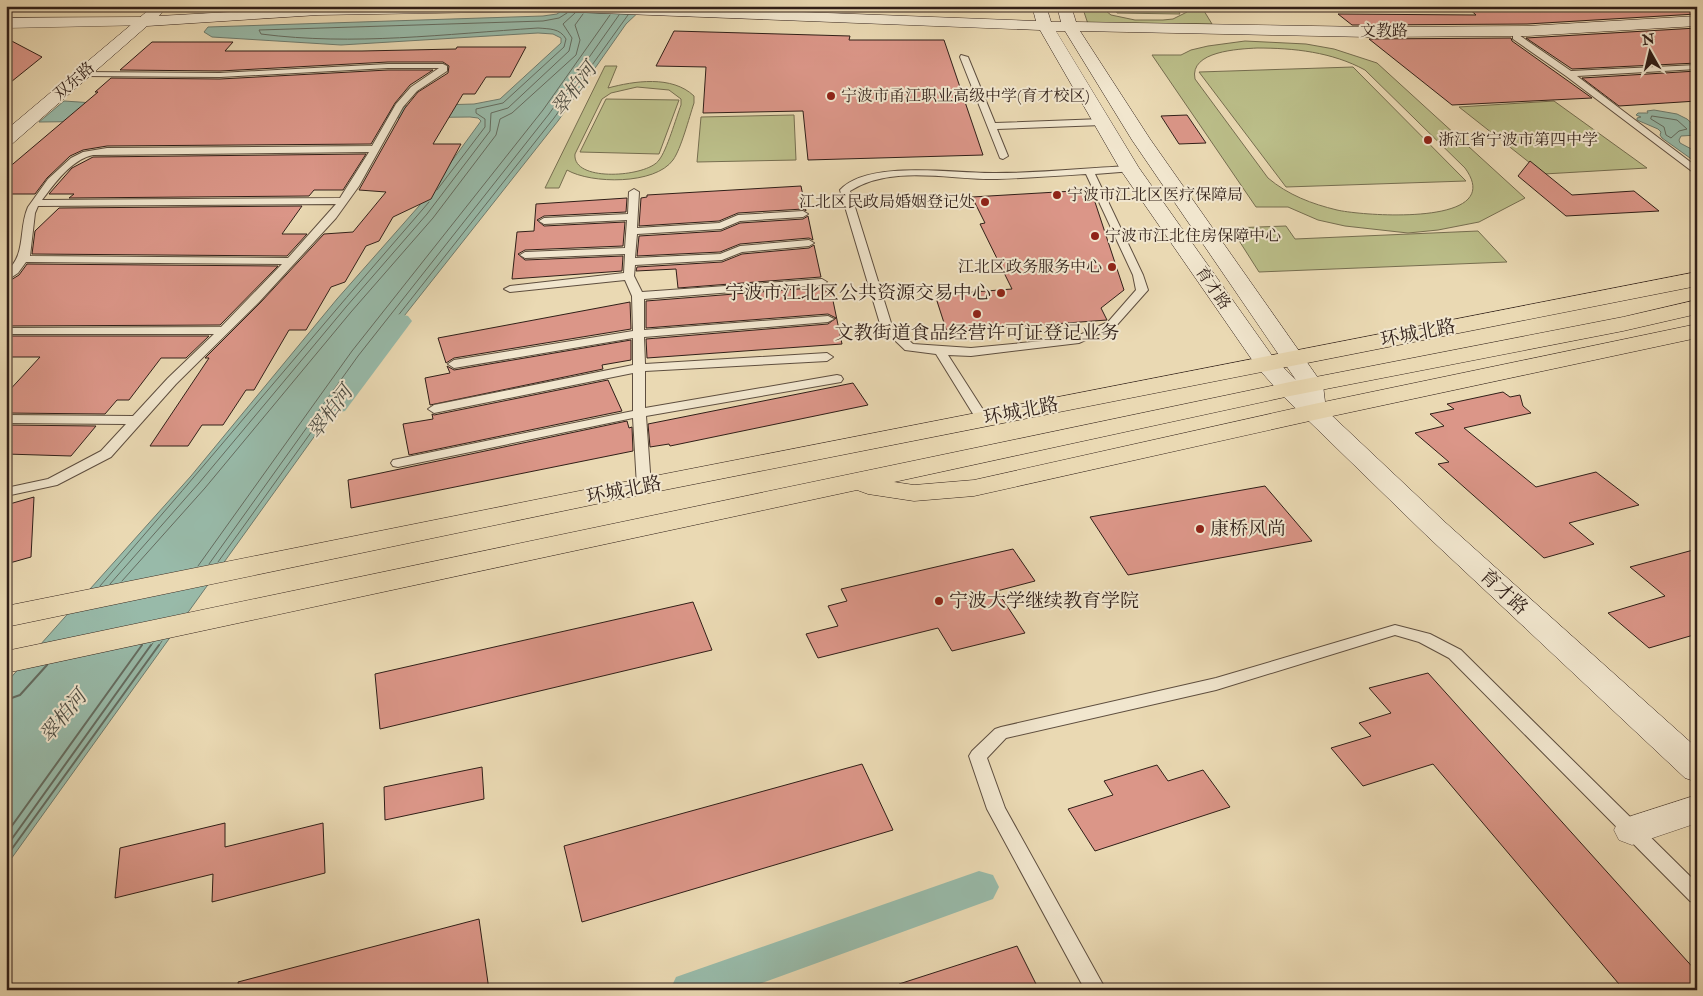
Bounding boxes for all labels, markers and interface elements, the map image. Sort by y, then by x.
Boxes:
street label: 文教路 [1360,21,1408,41]
north arrow [1626,28,1676,78]
text: N [1640,30,1656,49]
water label: 翠柏河 [546,55,604,120]
street label: 双东路 [49,58,99,104]
place label: 宁波市甬江职业高级中学(育才校区) [841,86,1090,106]
marker: 宁波市甬江职业高级中学(育才校区) [825,90,837,102]
place label: 浙江省宁波市第四中学 [1438,130,1598,150]
marker: 浙江省宁波市第四中学 [1422,134,1434,146]
place label: 宁波市江北区医疗保障局 [1067,185,1243,205]
marker: 宁波市江北区医疗保障局 [1051,189,1063,201]
place label: 江北区民政局婚姻登记处 [799,192,975,212]
marker: 江北区民政局婚姻登记处 [979,196,991,208]
place label: 宁波市江北住房保障中心 [1105,226,1281,246]
marker: 宁波市江北住房保障中心 [1089,230,1101,242]
place label: 江北区政务服务中心 [958,257,1102,277]
marker: 江北区政务服务中心 [1106,261,1118,273]
street label: 育才路 [1191,263,1235,313]
place label: 宁波市江北区公共资源交易中心 [725,281,991,305]
marker: 宁波市江北区公共资源交易中心 [995,287,1007,299]
marker: 文教街道食品经营许可证登记业务 [971,308,983,320]
street label: 环城北路 [1378,314,1458,352]
place label: 文教街道食品经营许可证登记业务 [834,321,1120,345]
water label: 翠柏河 [302,378,360,443]
street label: 环城北路 [981,392,1061,430]
street label: 环城北路 [584,471,664,509]
place label: 康桥风尚 [1210,517,1286,541]
marker: 康桥风尚 [1194,523,1206,535]
street label: 育才路 [1475,564,1533,620]
place label: 宁波大学继续教育学院 [949,589,1139,613]
marker: 宁波大学继续教育学院 [933,595,945,607]
water label: 翠柏河 [34,683,94,747]

